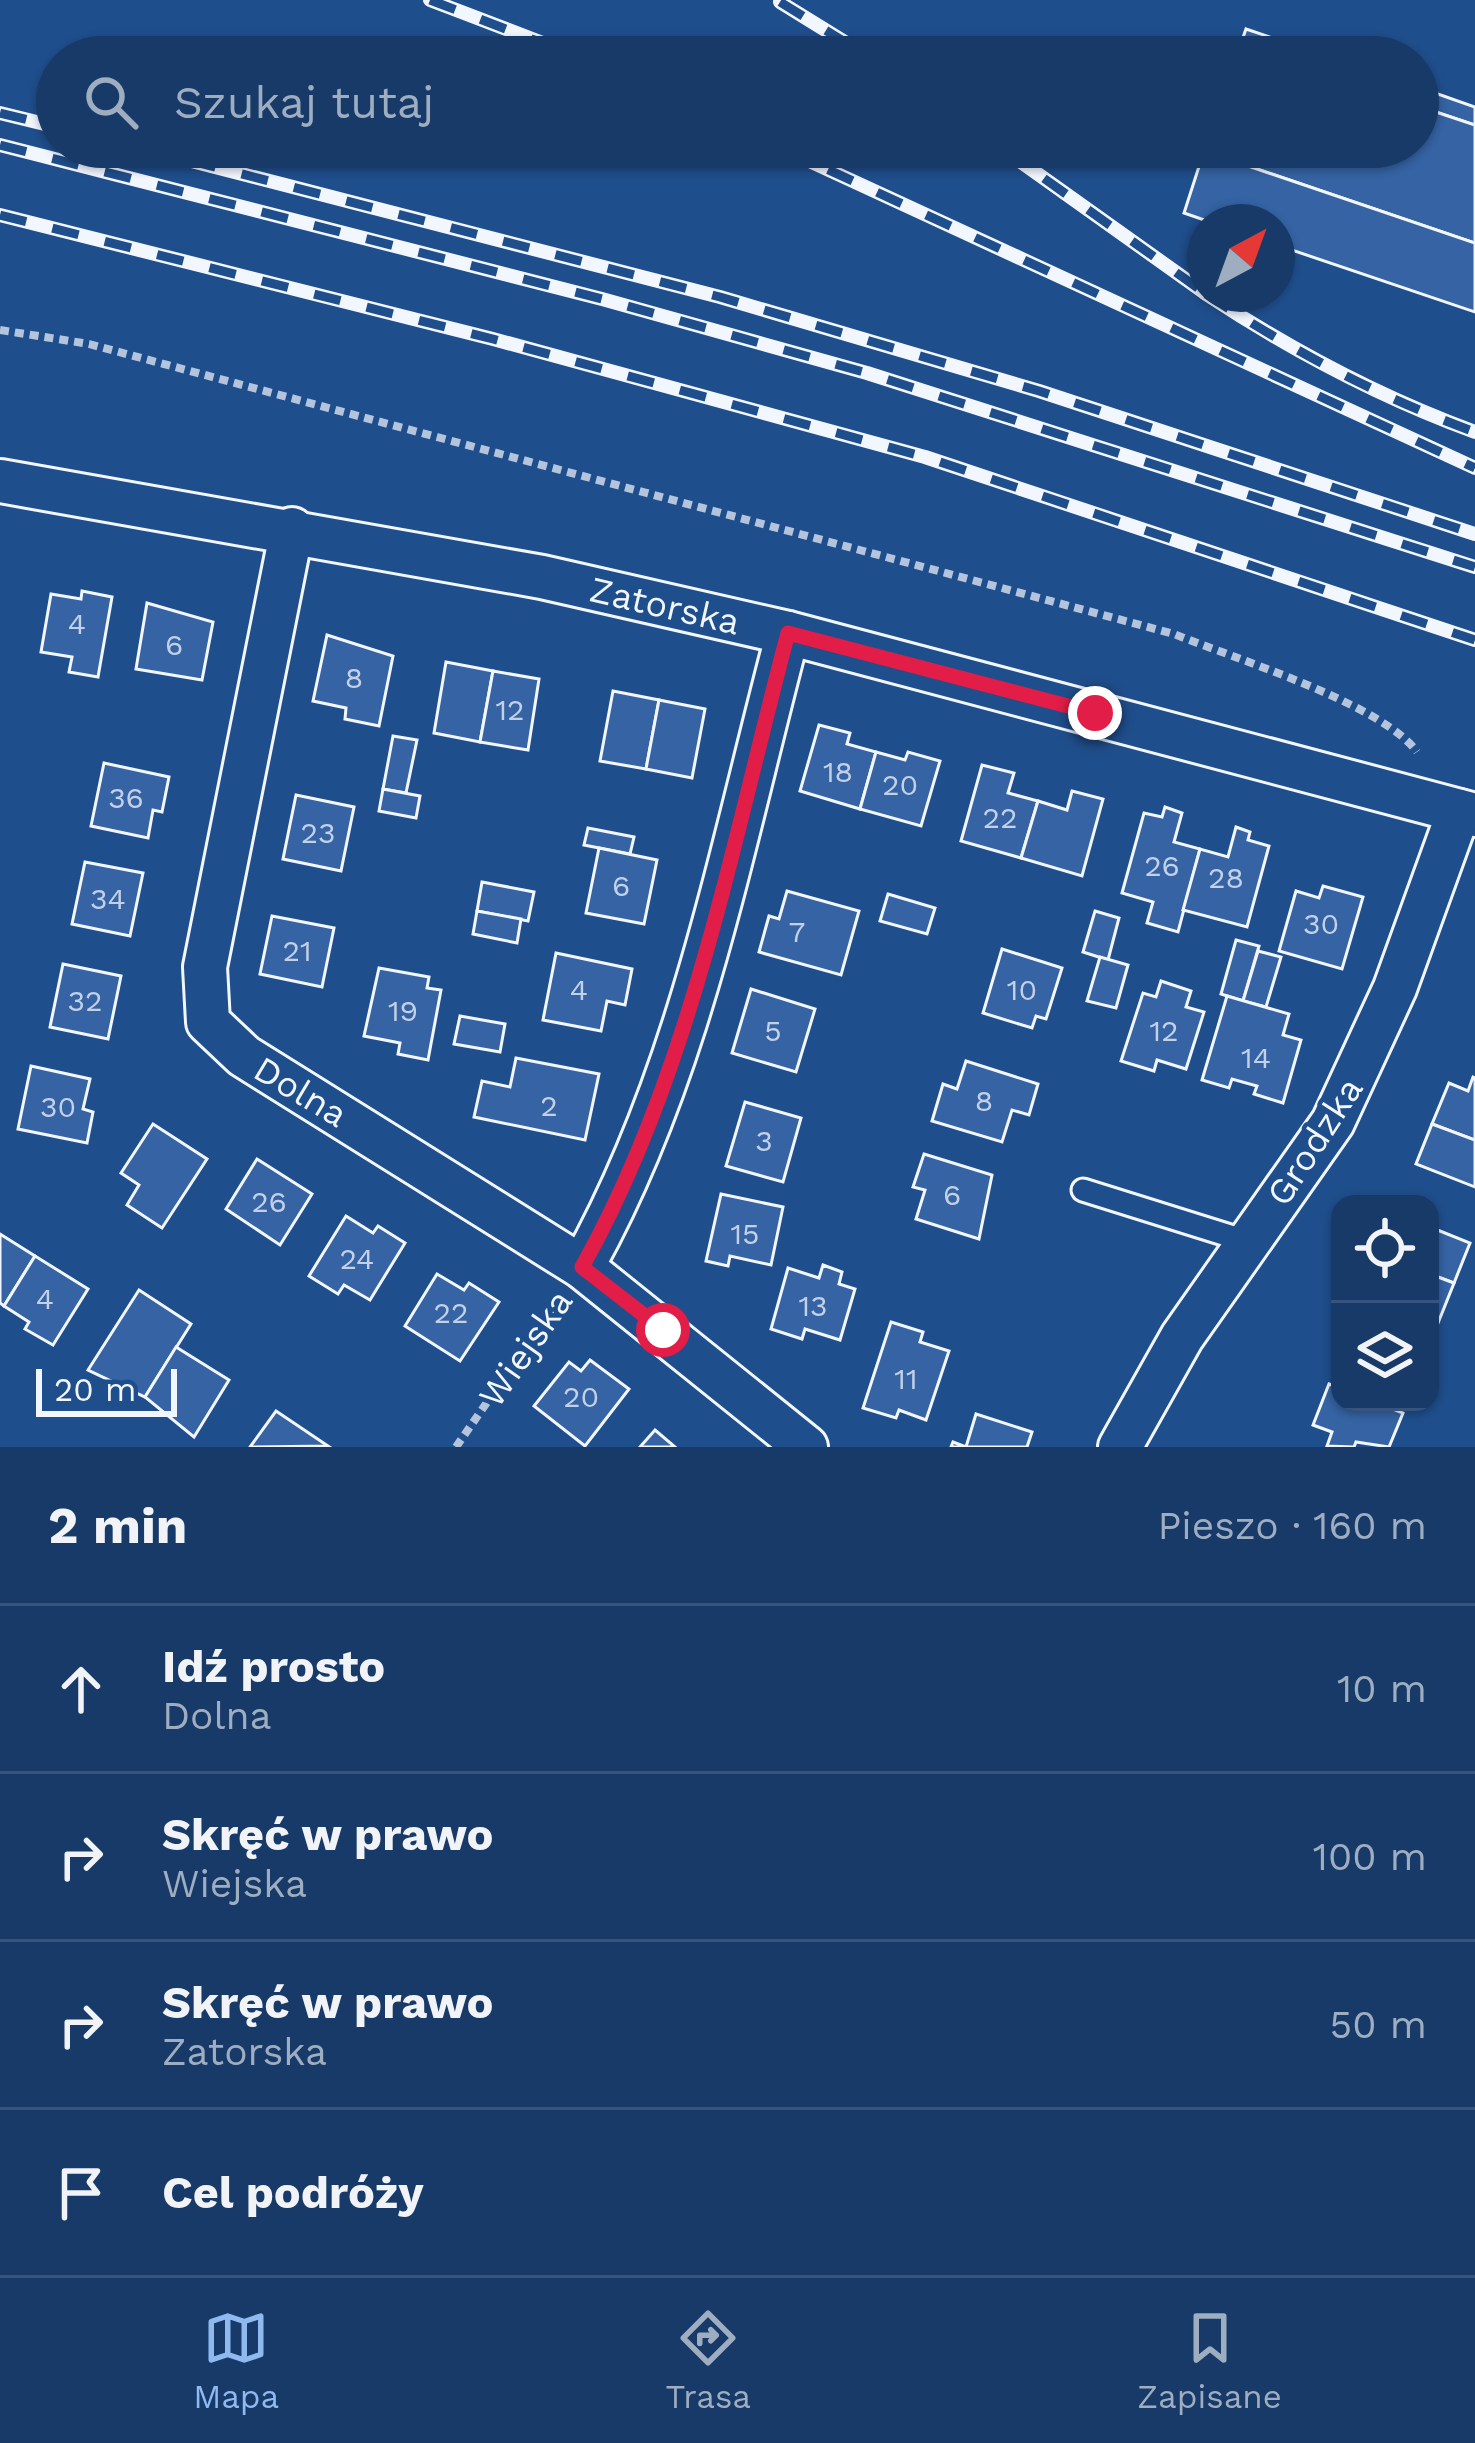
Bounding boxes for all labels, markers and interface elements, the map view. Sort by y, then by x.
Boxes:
search box [36,36,1439,168]
icon: search [78,69,144,135]
text: Szukaj tutaj [174,76,434,129]
north arrow [1187,204,1295,312]
street label: Zatorska [586,568,744,644]
house number: 4 [68,606,86,641]
house number: 6 [165,627,183,662]
house number: 8 [345,660,363,695]
route end [1068,686,1122,740]
house number: 12 [495,692,525,727]
house number: 18 [823,754,853,789]
house number: 20 [882,767,918,802]
house number: 36 [108,780,144,815]
house number: 22 [983,800,1017,835]
house number: 23 [301,815,335,850]
house number: 26 [1144,848,1180,883]
house number: 28 [1208,860,1244,895]
house number: 6 [612,868,630,903]
house number: 34 [90,881,126,916]
house number: 30 [1303,906,1339,941]
house number: 7 [789,914,805,949]
house number: 21 [282,933,312,968]
house number: 4 [570,972,588,1007]
house number: 10 [1007,972,1037,1007]
house number: 32 [68,983,102,1018]
house number: 19 [388,993,418,1028]
house number: 5 [764,1013,782,1048]
house number: 12 [1149,1013,1179,1048]
house number: 14 [1241,1040,1271,1075]
street label: Dolna [246,1048,355,1136]
street label: Grodzka [1258,1070,1372,1213]
house number: 8 [975,1083,993,1118]
house number: 2 [540,1088,558,1123]
house number: 30 [40,1089,76,1124]
house number: 3 [755,1123,773,1158]
house number: 6 [943,1177,961,1212]
house number: 26 [251,1184,287,1219]
map controls [1331,1195,1439,1411]
button: locate [1331,1195,1439,1303]
house number: 15 [730,1216,760,1251]
house number: 24 [340,1241,374,1276]
house number: 4 [36,1281,54,1316]
street label: Wiejska [470,1282,581,1415]
house number: 13 [798,1288,828,1323]
house number: 22 [434,1295,468,1330]
route start [636,1303,690,1357]
button: layers [1331,1303,1439,1411]
house number: 11 [894,1361,918,1396]
scale bar [36,1363,177,1416]
text: 20 m [54,1370,136,1409]
house number: 20 [563,1379,599,1414]
text: 2 min [48,1496,187,1555]
text: Pieszo · 160 m [1158,1503,1427,1548]
text: Idź prosto [162,1640,385,1693]
icon: ahead [48,1656,114,1722]
text: 10 m [1337,1666,1427,1711]
text: Dolna [162,1693,272,1738]
text: Skręć w prawo [162,1808,493,1861]
icon: right [48,1824,114,1890]
text: 100 m [1313,1834,1427,1879]
text: Wiejska [162,1861,307,1906]
text: Skręć w prawo [162,1976,493,2029]
icon: right [48,1992,114,2058]
text: 50 m [1330,2002,1427,2047]
text: Zatorska [162,2029,327,2074]
icon: arrive [48,2160,114,2226]
text: Cel podróży [162,2166,423,2219]
tab: Mapa [193,2305,279,2416]
tab: Trasa [666,2305,751,2416]
tab: Zapisane [1137,2305,1282,2416]

